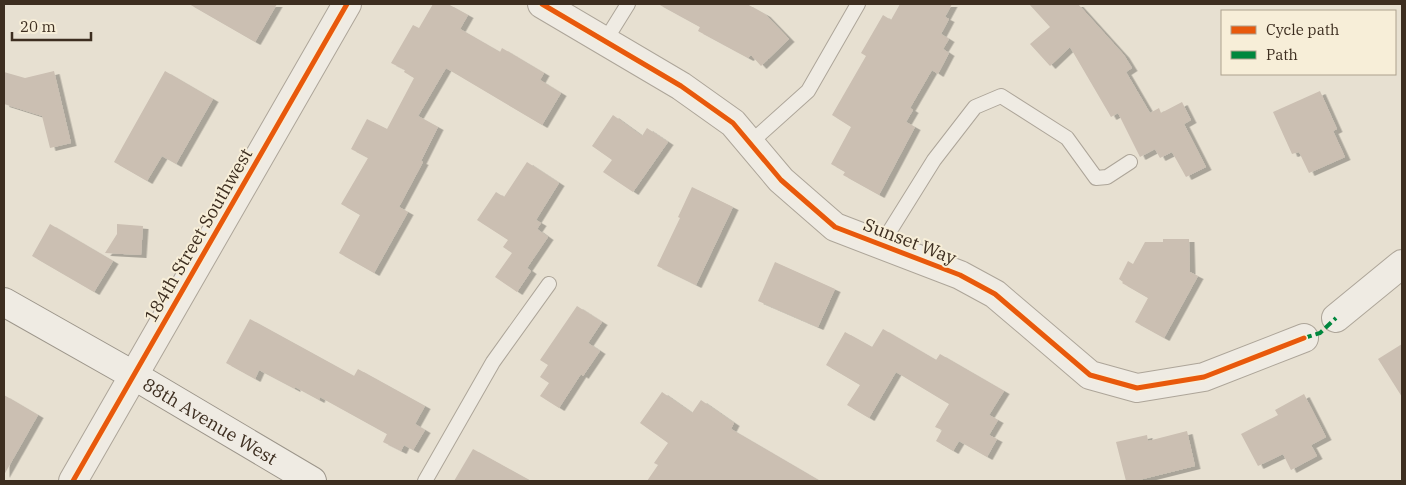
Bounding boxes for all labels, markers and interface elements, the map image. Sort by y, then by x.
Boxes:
scale bar [12,10,91,42]
legend [1221,10,1396,75]
text: 20 m [20,17,56,36]
text: Cycle path [1266,20,1339,39]
text: Path [1266,45,1298,64]
street label: 184th Street Southwest [139,144,257,326]
street label: Sunset Way [860,213,960,269]
street label: 88th Avenue West [139,372,282,469]

